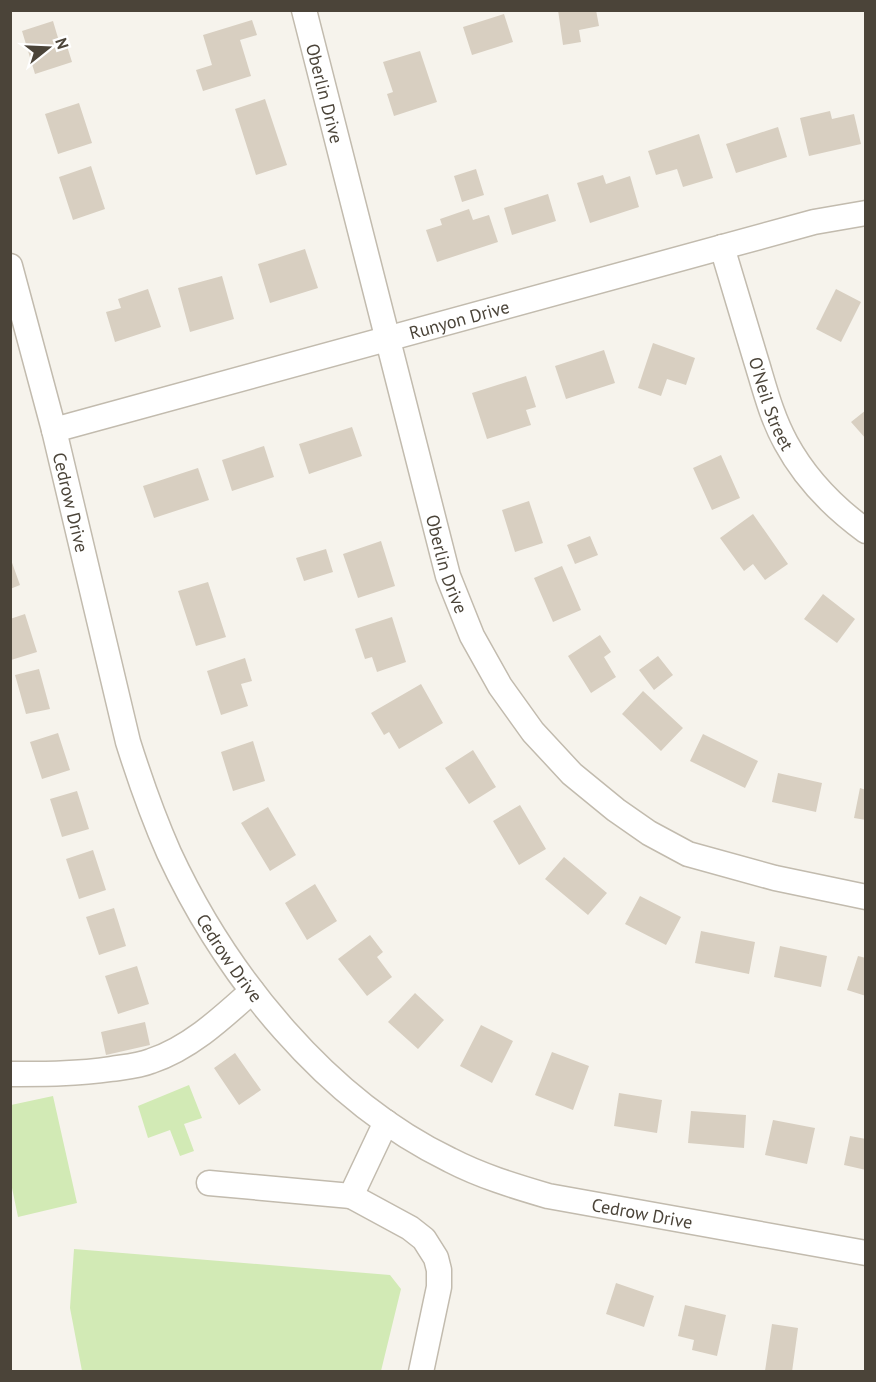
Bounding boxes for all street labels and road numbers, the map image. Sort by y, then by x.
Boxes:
street label: Oberlin Drive [301,41,349,146]
street label: Runyon Drive [406,294,512,344]
street label: O'Neil Street [744,354,799,454]
street label: Cedrow Drive [48,450,94,555]
street label: Oberlin Drive [421,512,473,617]
street label: Cedrow Drive [192,909,268,1007]
street label: Cedrow Drive [590,1193,694,1233]

